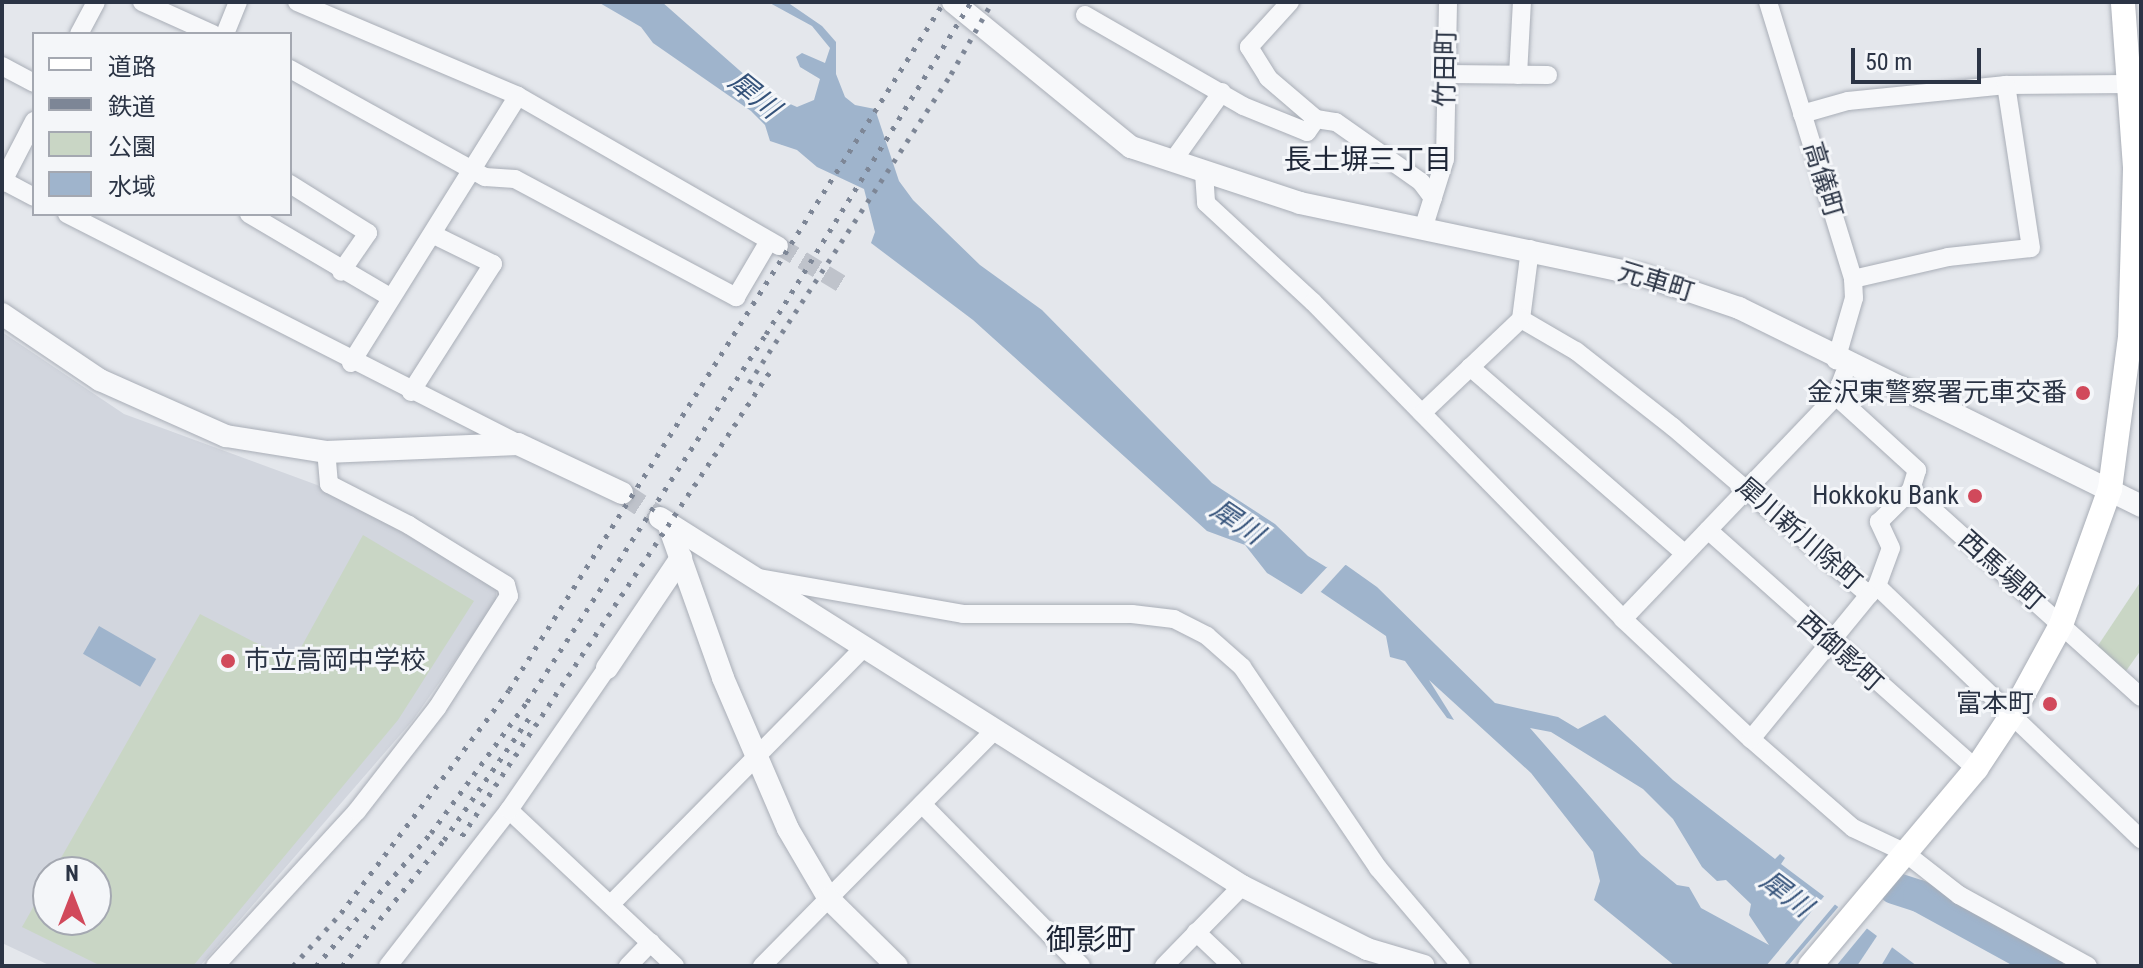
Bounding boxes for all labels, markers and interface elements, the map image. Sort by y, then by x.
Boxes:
street label: 竹田町 [1430,29,1462,107]
legend [32,32,292,216]
scale bar [1855,32,1985,82]
text: 50 m [1865,48,1912,76]
text: 道路 [108,53,156,81]
water label: 犀川 [722,64,786,126]
text: 鉄道 [108,93,156,121]
text: 公園 [108,133,156,161]
street label: 高儀町 [1797,138,1849,222]
district label: 長土塀三丁目 [1284,143,1452,177]
text: 水域 [108,173,156,201]
street label: 元車町 [1614,256,1698,308]
place label: 金沢東警察署元車交番 [1807,377,2067,409]
marker: 金沢東警察署元車交番 [2074,384,2092,402]
street label: 犀川新川除町 [1730,471,1868,597]
place label: Hokkoku Bank [1812,480,1959,512]
marker: Hokkoku Bank [1966,487,1984,505]
water label: 犀川 [1204,492,1270,552]
street label: 西馬場町 [1952,525,2050,617]
street label: 西御影町 [1791,606,1889,698]
place label: 市立高岡中学校 [244,645,426,677]
marker: 市立高岡中学校 [219,652,237,670]
place label: 富本町 [1956,688,2034,720]
marker: 富本町 [2041,695,2059,713]
north arrow [32,856,112,936]
text: N [65,861,79,886]
water label: 犀川 [1754,864,1818,924]
district label: 御影町 [1046,922,1136,958]

